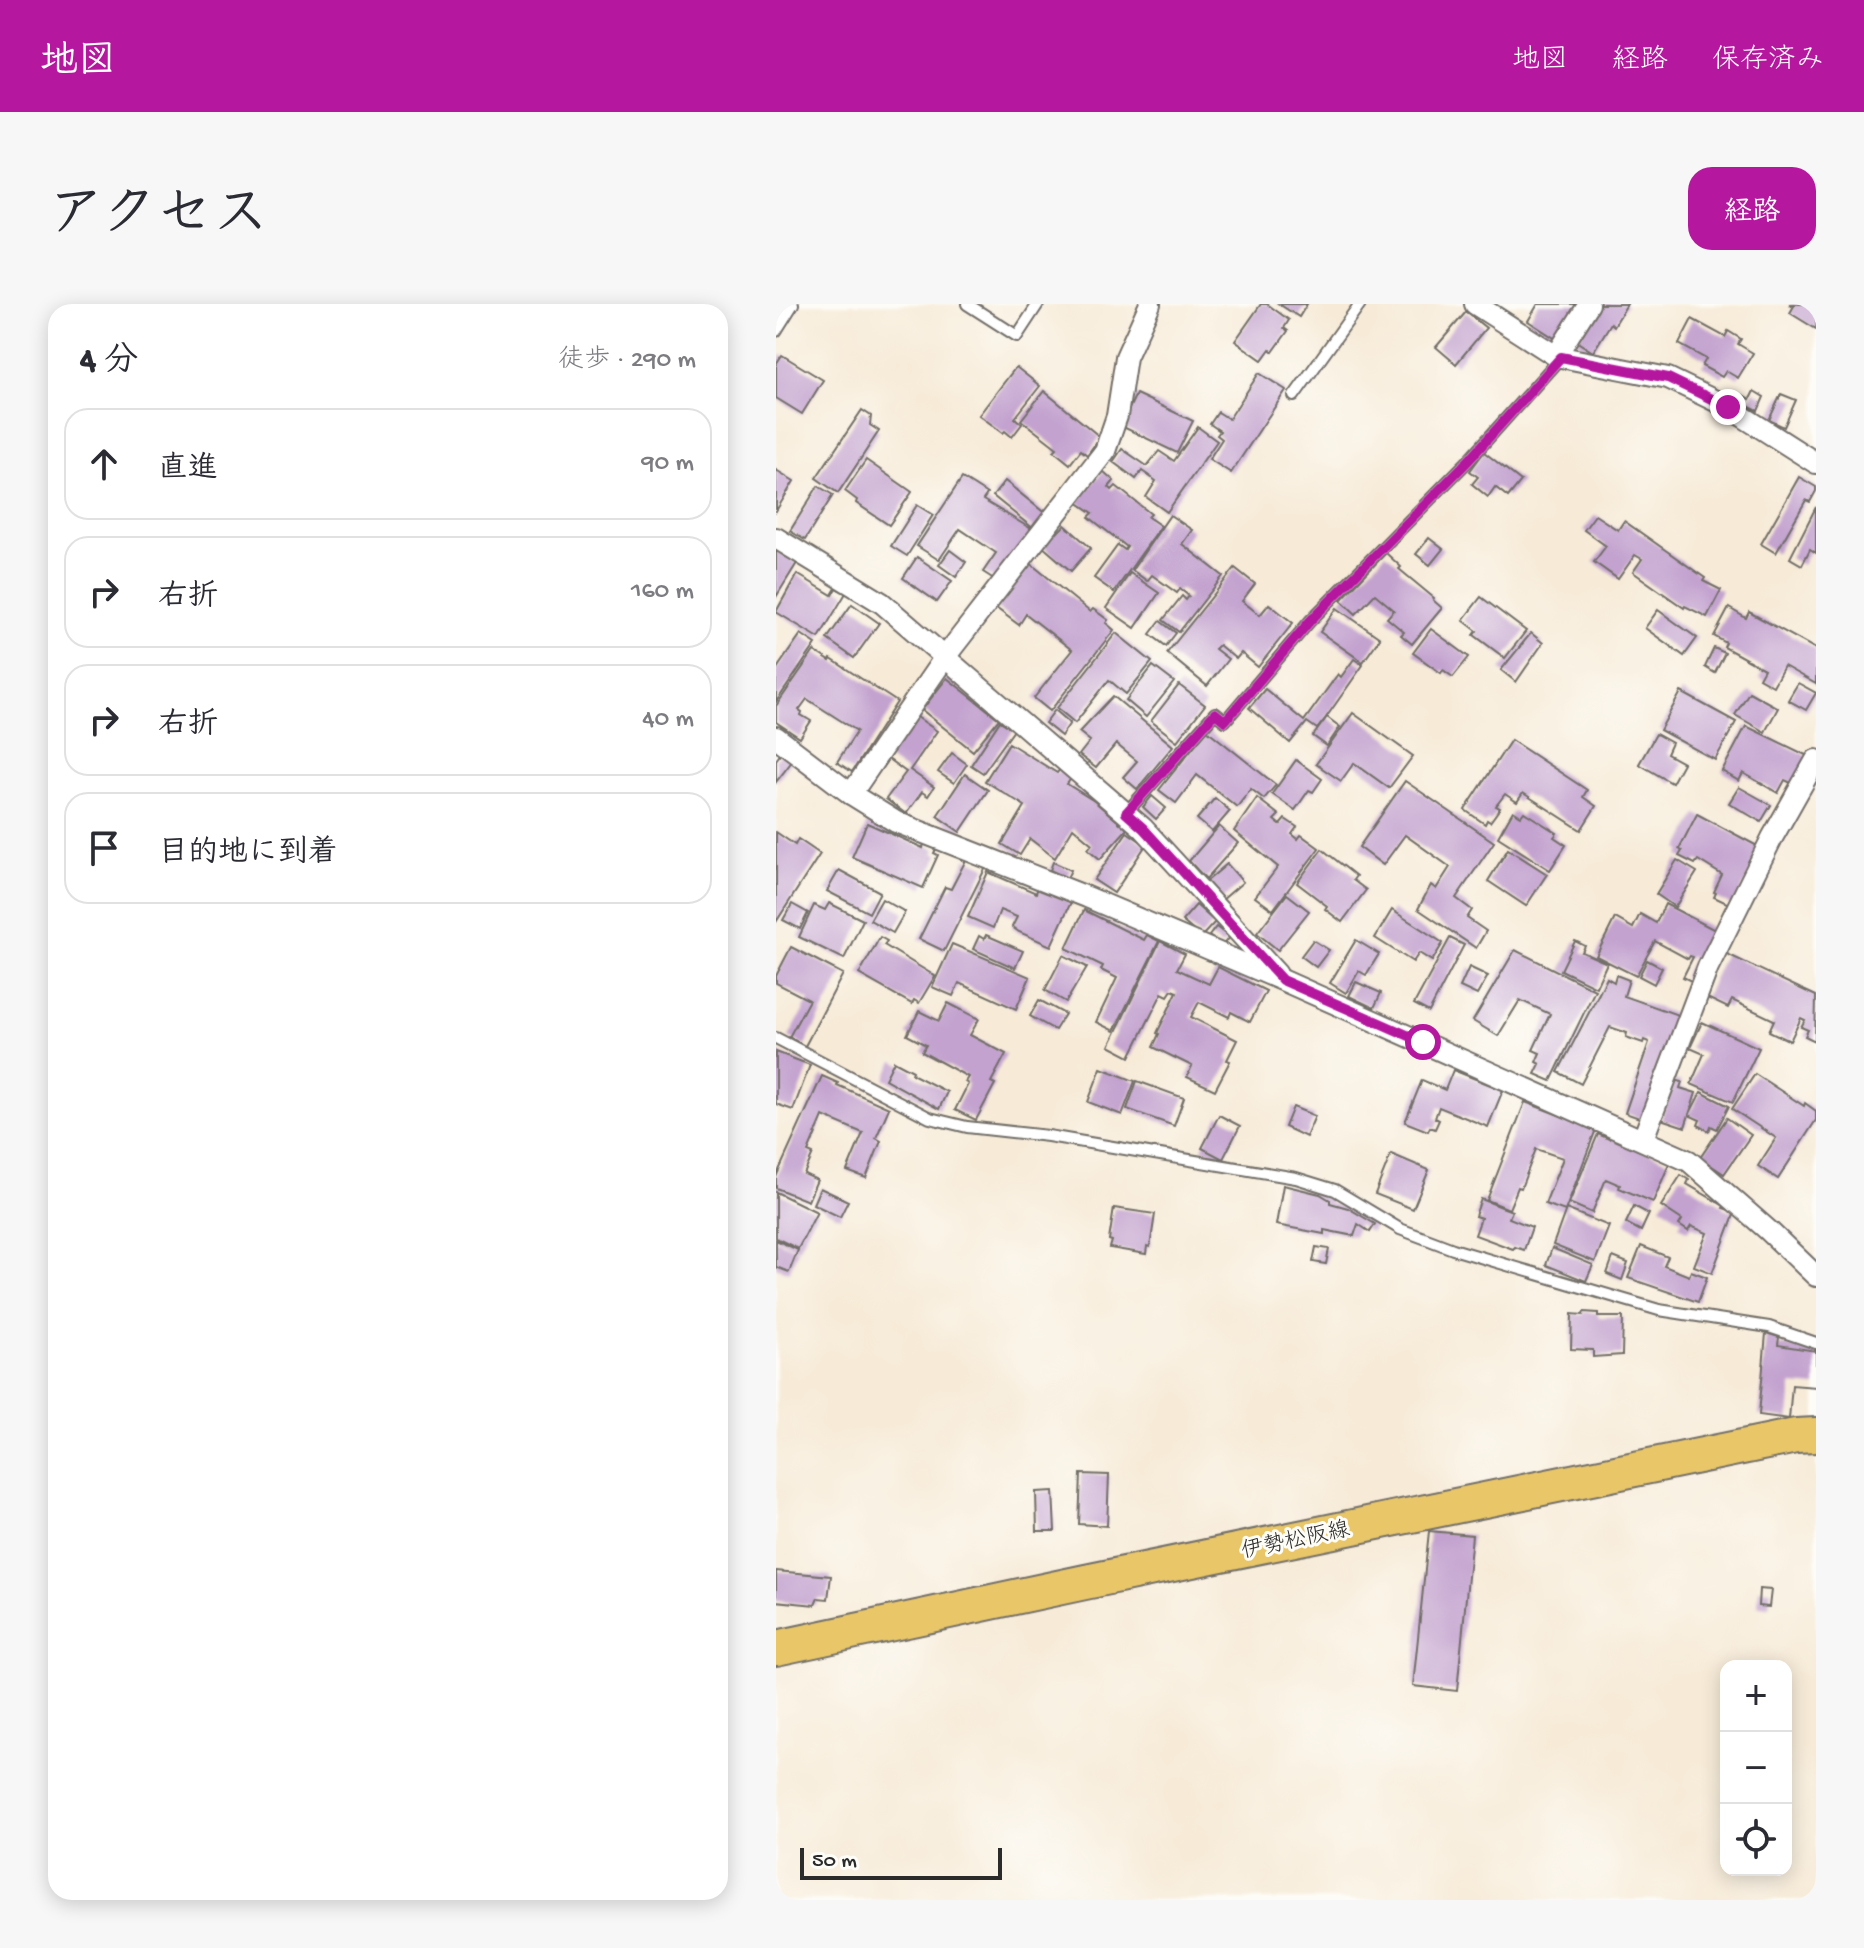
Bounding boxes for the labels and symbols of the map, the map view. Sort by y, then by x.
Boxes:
route end [1710,389,1746,425]
route start [1405,1024,1441,1060]
street label: 伊勢松阪線 [1239,1517,1352,1566]
scale bar [800,1844,1002,1880]

